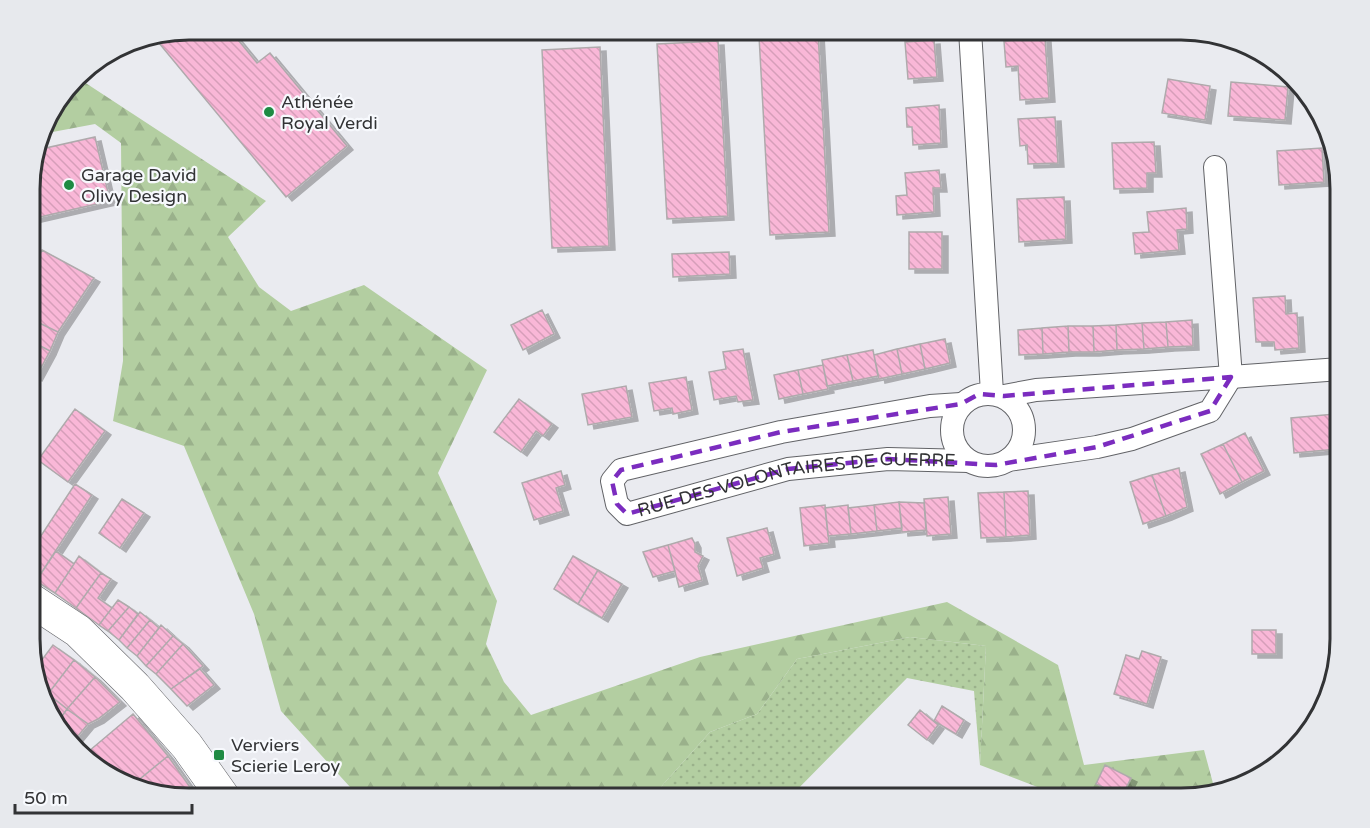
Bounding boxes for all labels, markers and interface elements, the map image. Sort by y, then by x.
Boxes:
place label: Athénée Royal Verdi [281,91,378,134]
marker: Athénée Royal Verdi [262,105,276,119]
place label: Garage David Olivy Design [81,164,197,207]
marker: Garage David Olivy Design [62,178,76,192]
street label: RUE DES VOLONTAIRES DE GUERRE [635,448,956,522]
place label: Verviers Scierie Leroy [231,734,341,777]
marker: Verviers Scierie Leroy [212,748,226,762]
scale bar [15,777,192,815]
text: 50 m [24,787,68,809]

